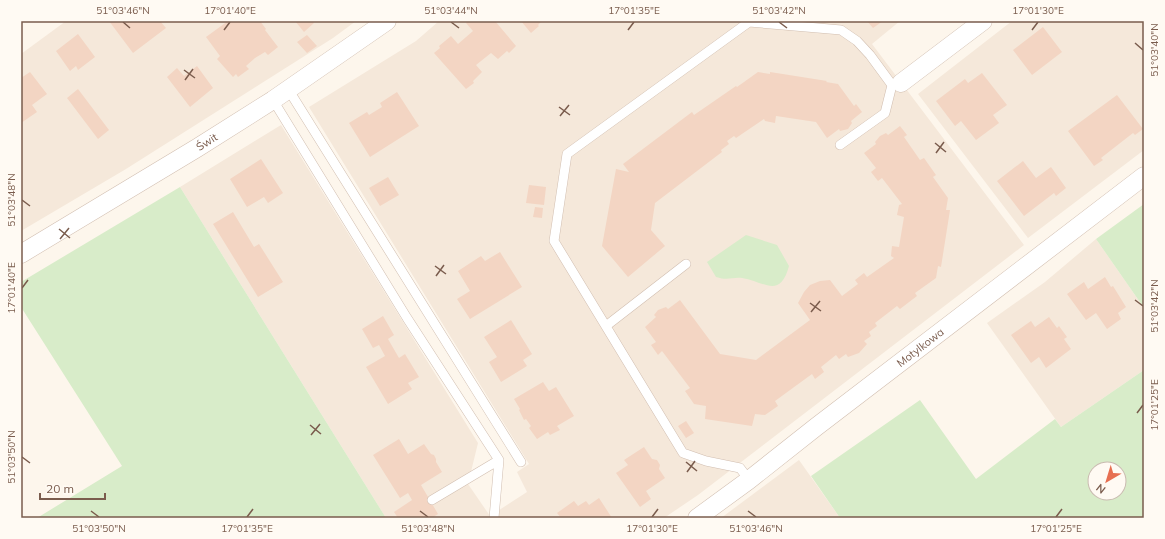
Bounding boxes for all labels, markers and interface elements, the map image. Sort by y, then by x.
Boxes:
text: 51°03'46"N [96,4,150,17]
text: 17°01'40"E [204,4,256,17]
text: 51°03'44"N [424,4,478,17]
text: 17°01'35"E [608,4,660,17]
text: 51°03'42"N [752,4,806,17]
text: 17°01'30"E [1012,4,1064,17]
text: 51°03'40"N [1148,23,1161,77]
street label: Świt [193,130,220,154]
text: 51°03'48"N [5,173,18,227]
text: 17°01'40"E [5,262,18,314]
text: 51°03'42"N [1148,279,1161,333]
street label: Motylkowa [894,325,947,370]
text: 17°01'25"E [1148,379,1161,431]
text: 51°03'50"N [5,430,18,484]
north arrow [1087,461,1127,501]
scale bar [40,475,105,501]
text: 20 m [46,481,74,496]
text: N [1093,481,1108,497]
text: 51°03'50"N [72,522,126,535]
text: 17°01'35"E [221,522,273,535]
text: 51°03'48"N [401,522,455,535]
text: 17°01'30"E [626,522,678,535]
text: 51°03'46"N [729,522,783,535]
text: 17°01'25"E [1030,522,1082,535]

